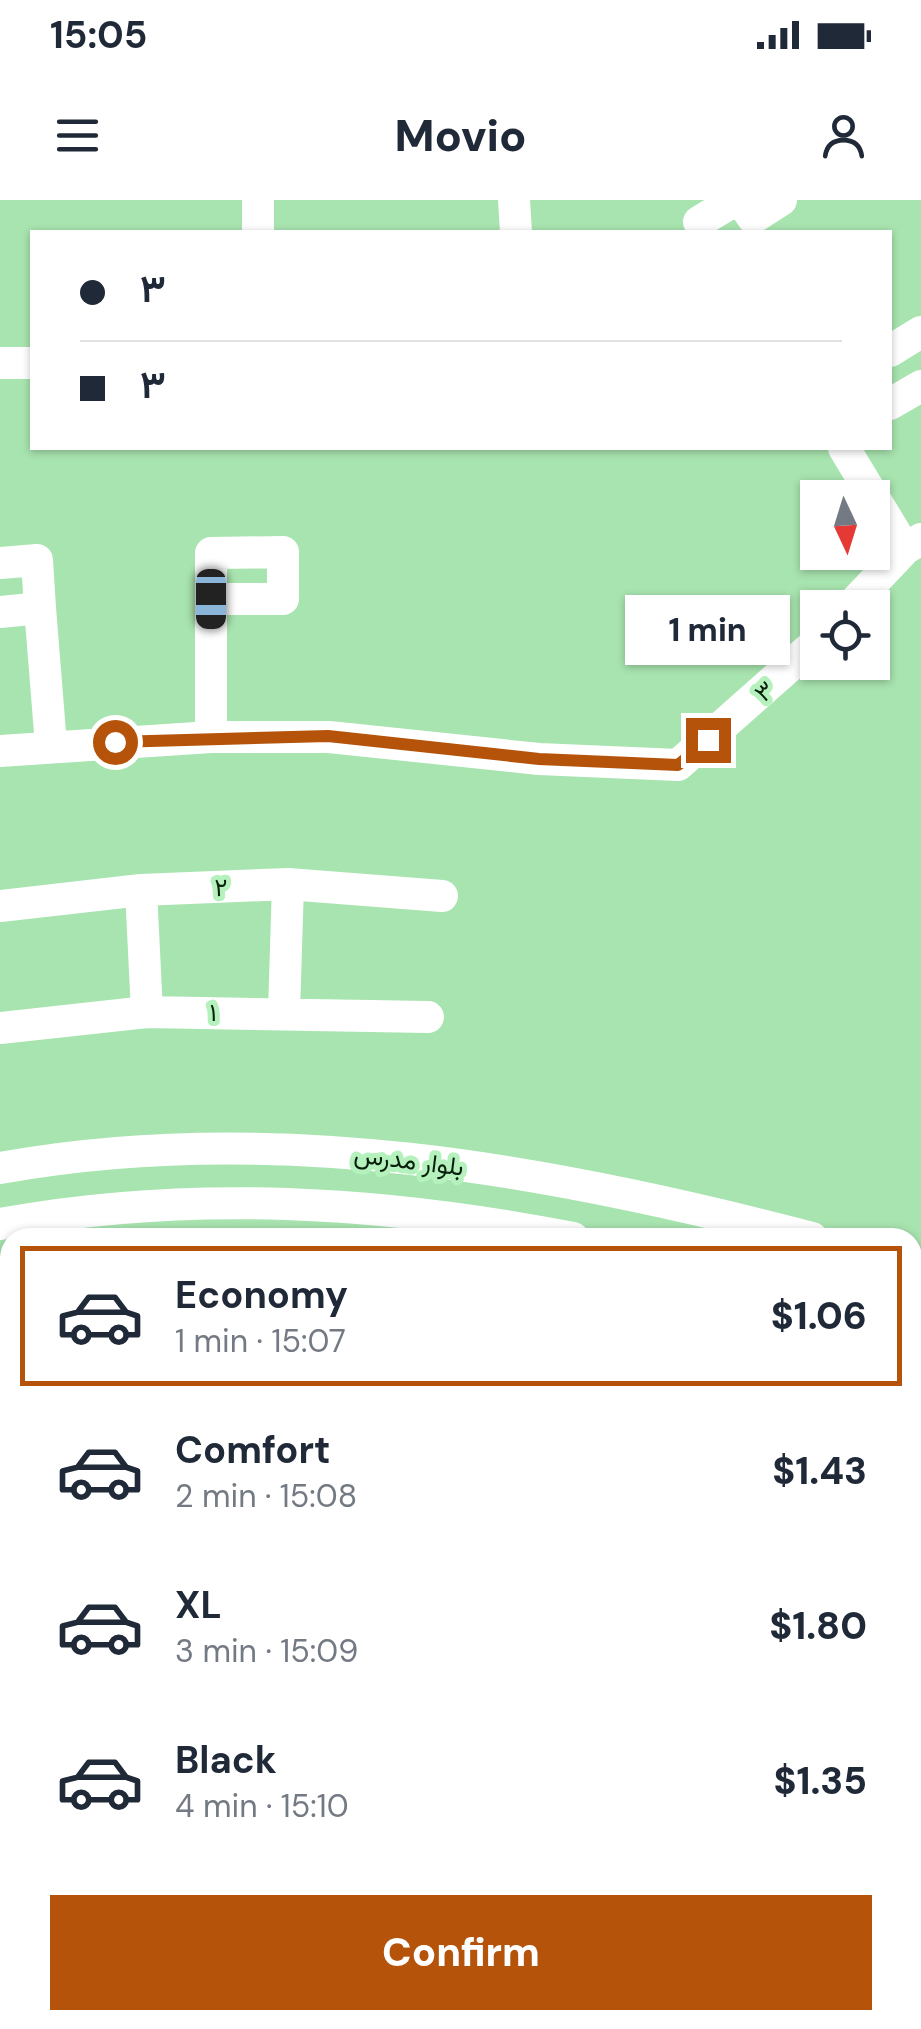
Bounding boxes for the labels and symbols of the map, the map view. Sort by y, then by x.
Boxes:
north arrow [800,480,890,570]
car [196,569,226,629]
callout: 1 min [626,595,790,665]
street label: ۳ [747,674,781,709]
route end [686,718,731,763]
route start [93,720,138,765]
street label: ۲ [214,871,228,904]
street label: ۱ [209,996,217,1029]
street label: بلوار مدرس [352,1137,466,1184]

